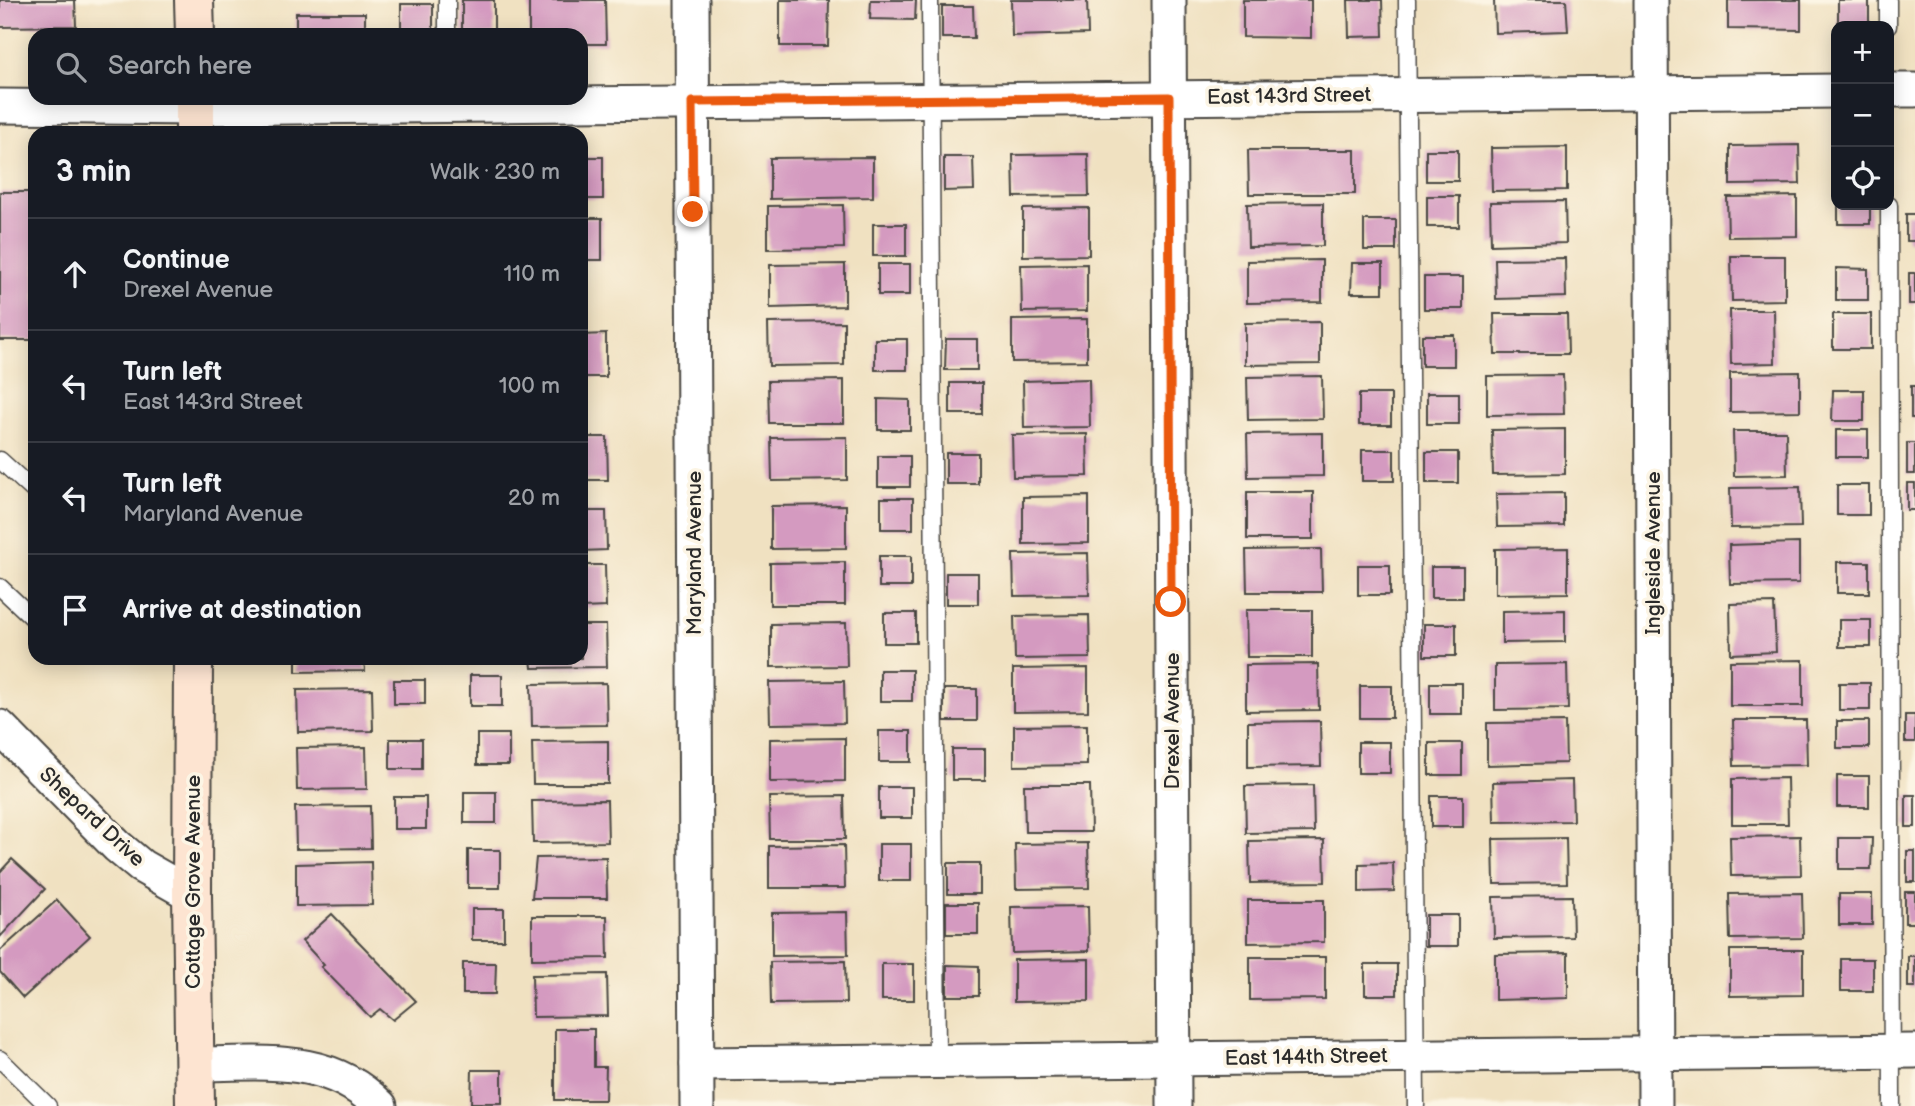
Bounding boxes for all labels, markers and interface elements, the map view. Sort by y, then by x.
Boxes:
map controls [1831,21,1894,210]
button: + [1831,21,1894,84]
search box [28,28,588,105]
icon: search [52,48,90,86]
text: Search here [108,51,252,82]
street label: East 143rd Street [1207,82,1372,110]
button: − [1831,84,1894,147]
button: locate [1831,147,1894,210]
text: 3 min [56,154,131,190]
text: Walk · 230 m [430,158,560,186]
route end [677,196,708,227]
text: Continue [123,245,230,276]
icon: ahead [56,255,94,293]
text: 110 m [503,260,560,288]
text: Drexel Avenue [123,276,273,304]
text: Turn left [123,357,222,388]
icon: left [56,367,94,405]
text: 100 m [499,372,560,400]
text: East 143rd Street [123,388,303,416]
text: Turn left [123,469,222,500]
street label: Maryland Avenue [682,471,707,635]
street label: Ingleside Avenue [1641,471,1666,635]
icon: left [56,479,94,517]
text: 20 m [508,484,560,512]
text: Maryland Avenue [123,500,303,528]
route start [1155,586,1186,617]
icon: arrive [56,591,94,629]
text: Arrive at destination [123,595,362,626]
street label: Drexel Avenue [1160,652,1185,790]
street label: Shepard Drive [34,762,150,872]
street label: Cottage Grove Avenue [181,775,206,989]
street label: East 144th Street [1224,1043,1388,1071]

